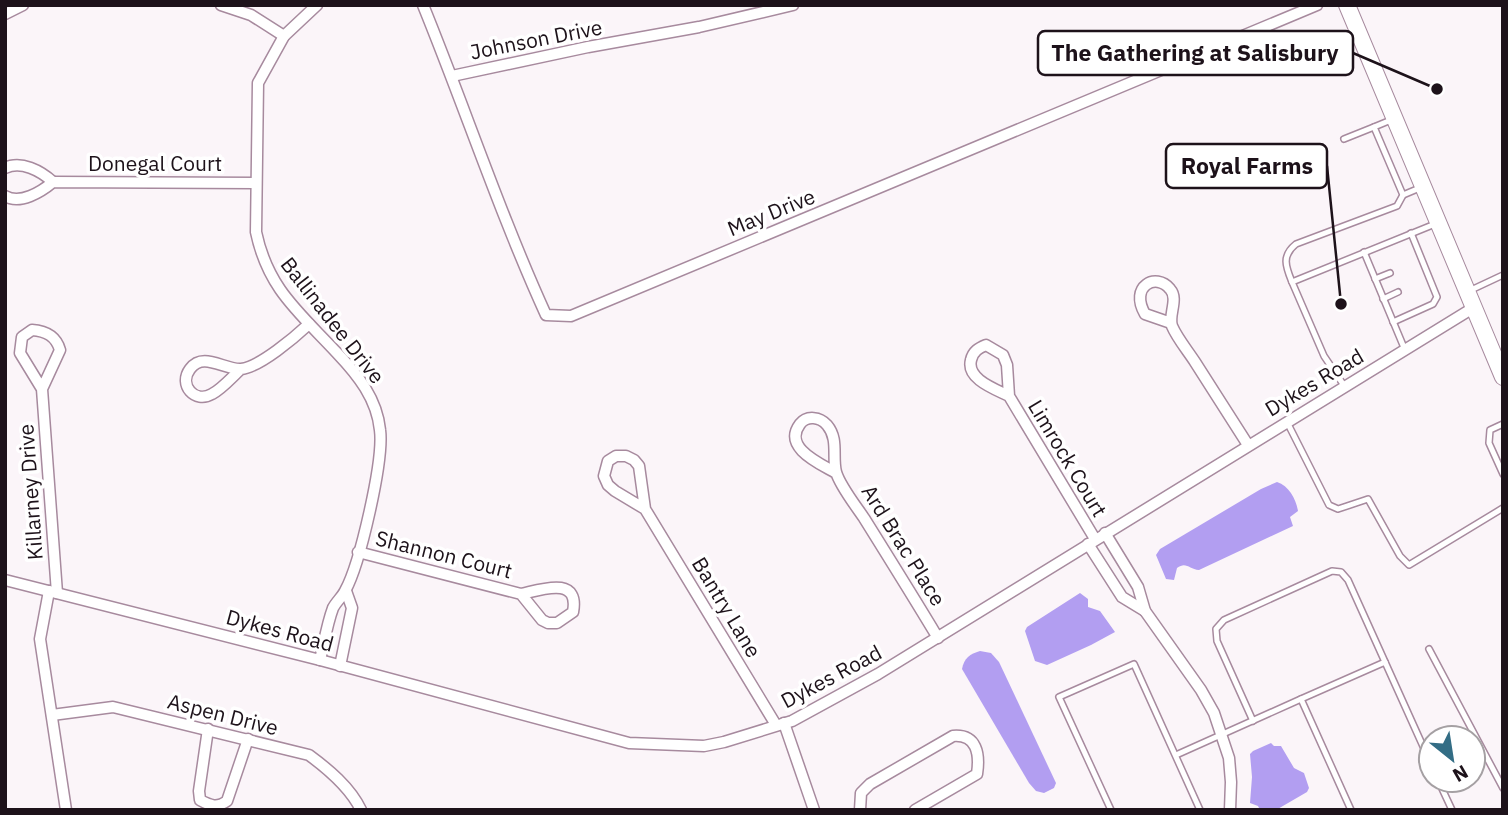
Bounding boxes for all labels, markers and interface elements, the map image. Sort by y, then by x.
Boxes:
street label: Johnson Drive [468,12,604,66]
callout: The Gathering at Salisbury [1038,31,1353,75]
text: The Gathering at Salisbury [1051,37,1339,67]
callout: Royal Farms [1166,144,1327,188]
street label: Donegal Court [88,149,222,177]
text: Royal Farms [1181,150,1313,180]
street label: May Drive [723,182,819,242]
street label: Ballinadee Drive [275,251,391,389]
street label: Dykes Road [1260,342,1368,422]
street label: Limrock Court [1022,394,1114,522]
street label: Killarney Drive [11,423,49,561]
street label: Ard Brac Place [856,479,952,611]
street label: Shannon Court [373,524,515,584]
street label: Bantry Lane [686,551,768,663]
street label: Dykes Road [223,602,337,658]
street label: Dykes Road [776,638,886,714]
street label: Aspen Drive [165,687,281,741]
north arrow [1417,724,1487,794]
text: N [1449,760,1472,788]

